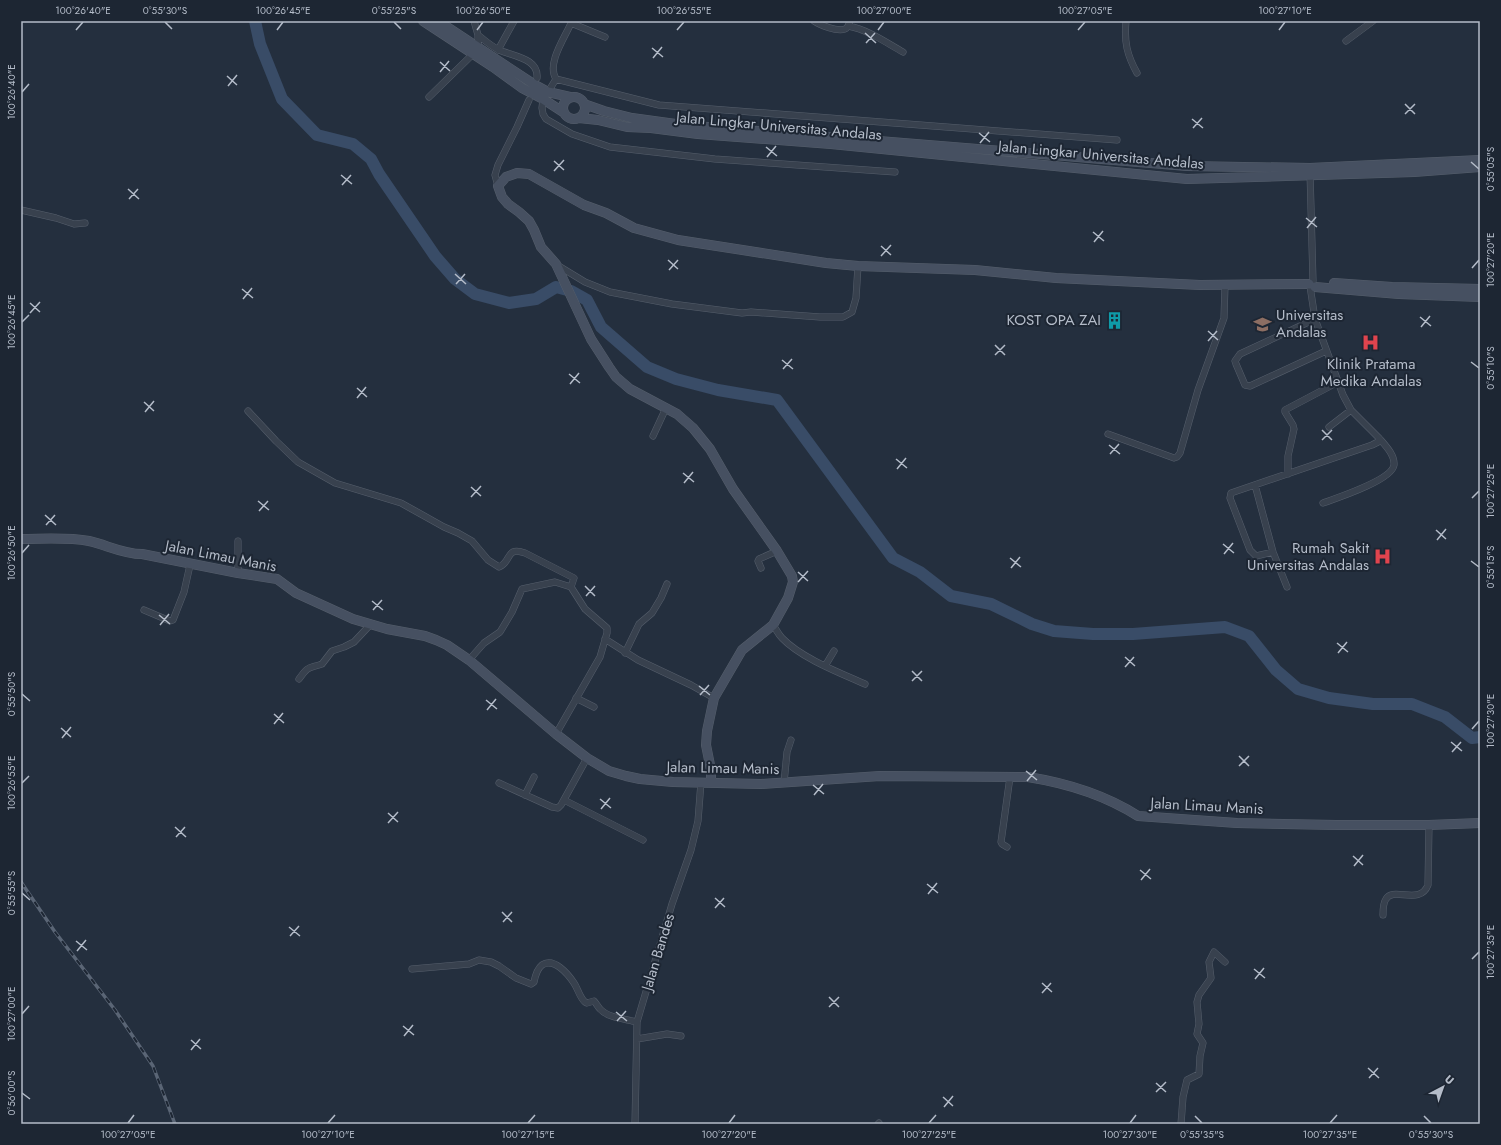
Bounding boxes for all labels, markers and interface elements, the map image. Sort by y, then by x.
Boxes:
text: 100°26'40"E [55,3,111,18]
text: 0°55'30"S [143,3,188,18]
text: 100°26'45"E [255,3,311,18]
text: 0°55'25"S [372,3,417,18]
text: 100°26'50"E [455,3,511,18]
text: 100°26'55"E [656,3,712,18]
text: 100°27'00"E [856,3,912,18]
text: 100°27'05"E [1058,3,1112,18]
text: 100°27'10"E [1258,3,1312,18]
text: 100°26'40"E [4,64,19,120]
street label: Jalan Lingkar Universitas Andalas [673,106,883,146]
street label: Jalan Lingkar Universitas Andalas [995,135,1205,175]
text: 0°55'05"S [1483,146,1498,191]
text: 100°27'20"E [1483,233,1498,287]
text: 100°26'45"E [4,294,19,350]
place label: Universitas Andalas [1276,304,1343,343]
place label: KOST OPA ZAI [1007,309,1101,331]
building icon: KOST OPA ZAI [1104,310,1124,330]
school or university icon: Universitas Andalas [1253,314,1273,334]
hospital icon: Klinik Pratama Medika Andalas [1361,333,1381,353]
text: 0°55'10"S [1483,346,1498,390]
place label: Klinik Pratama Medika Andalas [1321,353,1421,392]
text: 100°27'25"E [1483,464,1498,518]
text: 100°26'50"E [4,525,19,581]
street label: Jalan Limau Manis [161,534,279,578]
place label: Rumah Sakit Universitas Andalas [1247,537,1369,576]
text: 0°55'15"S [1483,545,1498,589]
hospital icon: Rumah Sakit Universitas Andalas [1372,547,1392,567]
text: 0°55'50"S [4,671,19,716]
text: 100°27'30"E [1483,694,1498,748]
text: 100°26'55"E [4,755,19,811]
street label: Jalan Limau Manis [664,756,780,780]
street label: Jalan Limau Manis [1148,792,1264,820]
text: 0°55'55"S [4,870,19,915]
street label: Jalan Bandes [635,911,680,995]
text: 100°27'35"E [1483,925,1498,979]
text: 100°27'00"E [4,986,19,1042]
north arrow [1423,1067,1463,1107]
text: 0°56'00"S [4,1070,19,1116]
text: U [1441,1071,1458,1088]
text: 100°27'05"E [101,1127,155,1142]
text: 100°27'10"E [301,1127,355,1142]
text: 100°27'15"E [501,1127,555,1142]
text: 100°27'20"E [702,1127,756,1142]
text: 100°27'25"E [902,1127,956,1142]
text: 100°27'30"E [1103,1127,1157,1142]
text: 0°55'35"S [1180,1127,1225,1142]
text: 100°27'35"E [1303,1127,1357,1142]
text: 0°55'30"S [1409,1127,1454,1142]

